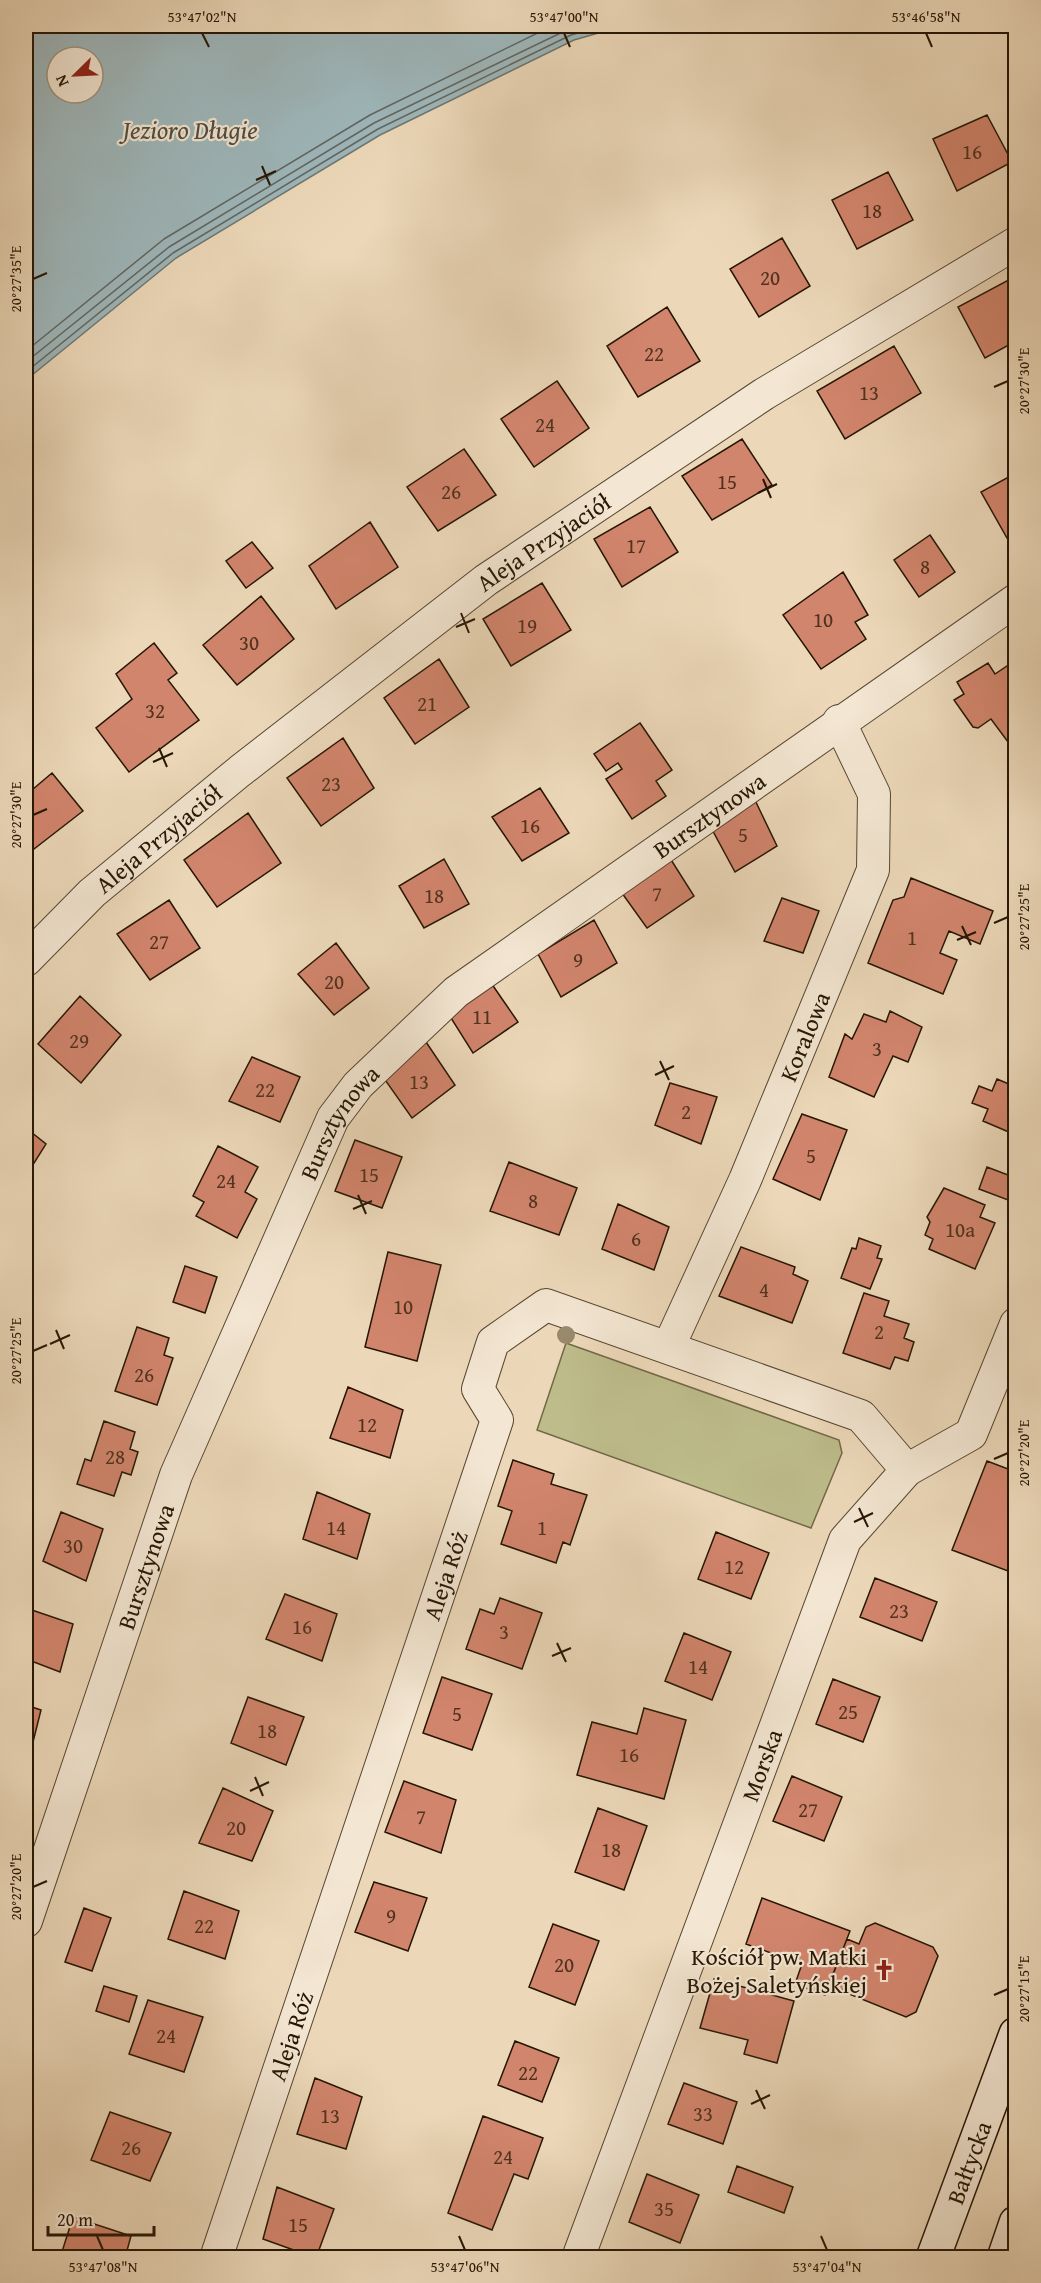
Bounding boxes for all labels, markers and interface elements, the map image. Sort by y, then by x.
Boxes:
text: 53°47'02"N [168,6,237,27]
text: 53°47'00"N [530,6,599,27]
text: 53°46'58"N [892,6,961,27]
north arrow [45,45,105,105]
text: N [48,71,74,91]
water label: Jezioro Długie [118,110,258,149]
house number: 16 [962,136,982,167]
house number: 18 [862,195,882,226]
text: 20°27'35"E [5,245,26,312]
house number: 20 [760,262,780,293]
house number: 22 [644,338,664,369]
text: 20°27'30"E [1013,347,1034,414]
house number: 13 [859,377,879,408]
house number: 24 [535,409,555,440]
house number: 15 [717,466,737,497]
house number: 26 [441,476,461,507]
street label: Aleja Przyjaciół [468,484,617,599]
house number: 17 [626,530,646,561]
house number: 8 [920,551,930,582]
house number: 10 [813,604,833,635]
house number: 19 [517,610,537,641]
house number: 30 [239,627,259,658]
house number: 21 [417,688,437,719]
house number: 32 [145,695,165,726]
street label: Bursztynowa [646,763,773,867]
house number: 23 [321,768,341,799]
street label: Aleja Przyjaciół [87,775,229,901]
text: 20°27'30"E [5,781,26,848]
house number: 16 [520,810,540,841]
house number: 5 [738,819,748,850]
house number: 7 [652,878,662,909]
house number: 18 [424,880,444,911]
text: 20°27'25"E [1013,883,1034,950]
house number: 1 [907,922,917,953]
house number: 27 [149,926,169,957]
house number: 9 [573,944,583,975]
house number: 20 [324,966,344,997]
street label: Koralowa [770,986,839,1087]
house number: 11 [472,1001,492,1032]
house number: 29 [69,1025,89,1056]
house number: 3 [872,1033,882,1064]
street label: Bursztynowa [291,1056,387,1185]
house number: 13 [409,1066,429,1097]
house number: 22 [255,1074,275,1105]
house number: 2 [681,1096,691,1127]
house number: 5 [806,1140,816,1171]
house number: 15 [359,1159,379,1190]
house number: 24 [216,1165,236,1196]
house number: 8 [528,1185,538,1216]
house number: 10a [945,1214,975,1245]
house number: 6 [631,1223,641,1254]
house number: 4 [759,1274,769,1305]
house number: 10 [393,1291,413,1322]
house number: 2 [874,1316,884,1347]
text: 20°27'25"E [5,1317,26,1384]
house number: 26 [134,1359,154,1390]
house number: 12 [357,1409,377,1440]
text: 20°27'20"E [1013,1419,1034,1486]
house number: 28 [105,1441,125,1472]
street label: Bursztynowa [108,1499,183,1634]
house number: 14 [326,1512,346,1543]
house number: 1 [537,1512,547,1543]
street label: Aleja Róż [414,1526,476,1625]
house number: 30 [63,1530,83,1561]
house number: 12 [724,1551,744,1582]
house number: 23 [889,1595,909,1626]
house number: 16 [292,1611,312,1642]
house number: 3 [499,1616,509,1647]
house number: 14 [688,1651,708,1682]
house number: 25 [838,1696,858,1727]
house number: 5 [452,1698,462,1729]
house number: 18 [257,1715,277,1746]
street label: Morska [732,1723,791,1806]
house number: 16 [619,1739,639,1770]
house number: 27 [798,1794,818,1825]
house number: 7 [416,1801,426,1832]
house number: 20 [226,1812,246,1843]
house number: 18 [601,1834,621,1865]
text: 20°27'20"E [5,1853,26,1920]
house number: 9 [386,1900,396,1931]
house number: 22 [194,1910,214,1941]
place label: Kościół pw. Matki Bożej Saletyńskiej [687,1939,867,2002]
house number: 20 [554,1949,574,1980]
text: 20°27'15"E [1013,1955,1034,2022]
church icon: Kościół pw. Matki Bożej Saletyńskiej [872,1958,896,1982]
street label: Aleja Róż [259,1987,322,2085]
house number: 24 [156,2020,176,2051]
house number: 22 [518,2057,538,2088]
house number: 33 [693,2098,713,2129]
house number: 13 [320,2100,340,2131]
street label: Bałtycka [937,2115,1000,2209]
house number: 26 [121,2132,141,2163]
house number: 24 [493,2141,513,2172]
house number: 35 [654,2193,674,2224]
scale bar [48,2199,154,2237]
text: 20 m [57,2206,93,2233]
house number: 15 [288,2209,308,2240]
text: 53°47'08"N [69,2256,138,2277]
text: 53°47'06"N [431,2256,500,2277]
text: 53°47'04"N [793,2256,862,2277]

